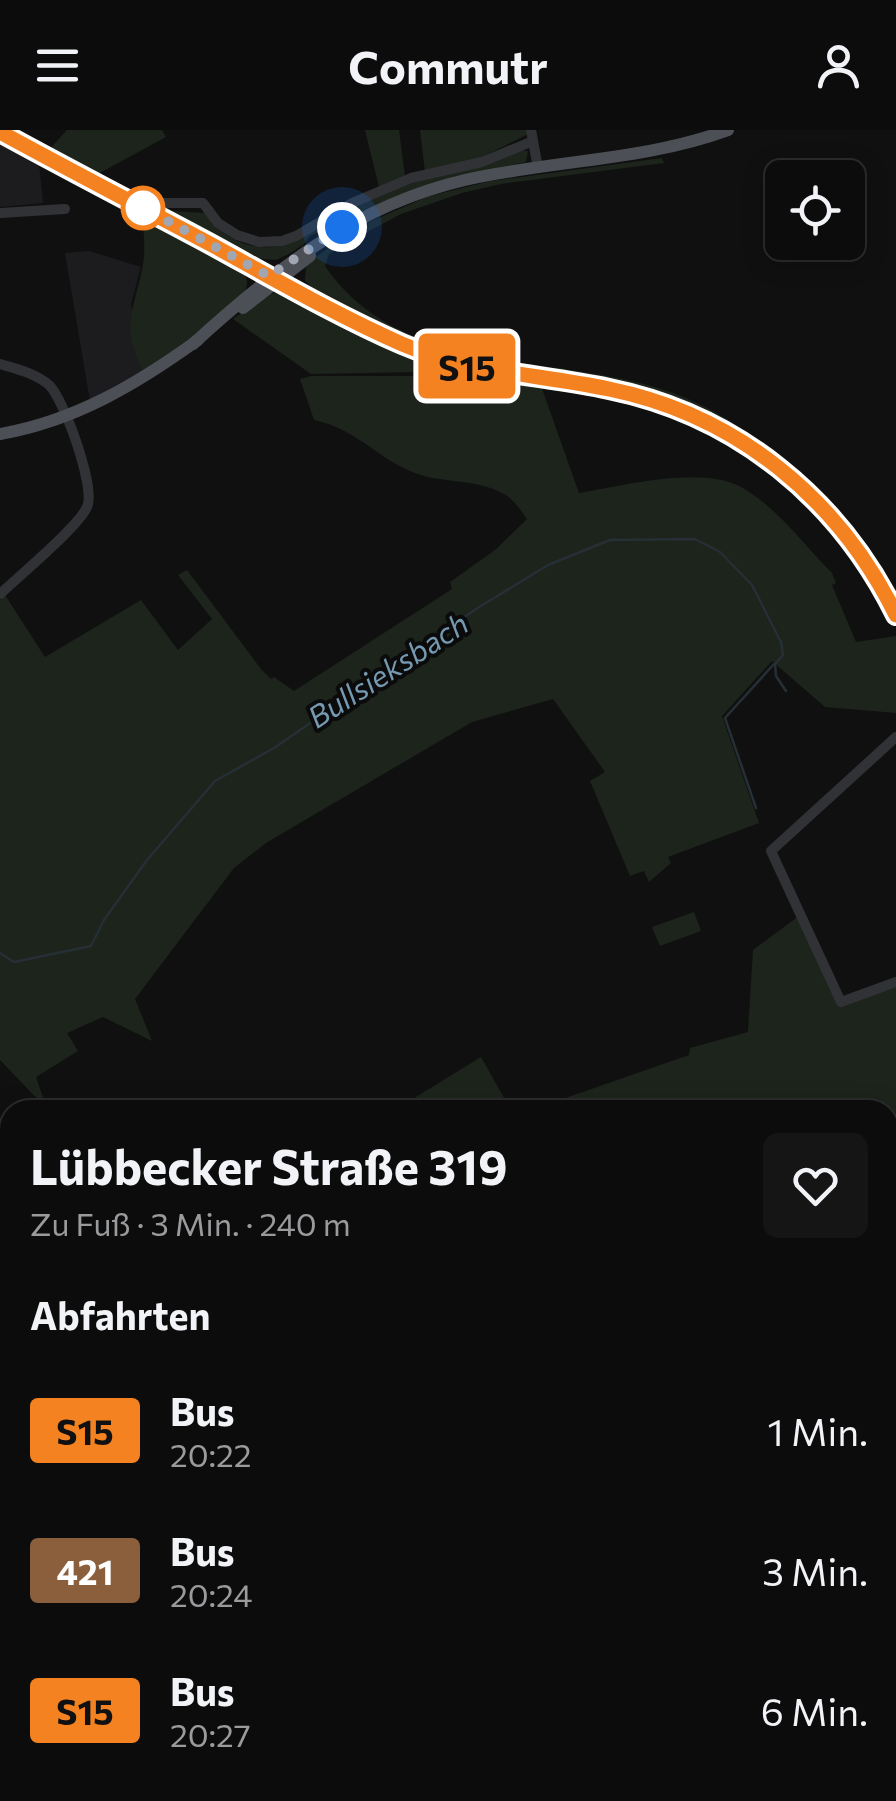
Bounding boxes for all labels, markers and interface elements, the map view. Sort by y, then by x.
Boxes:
icon: menu [30,38,85,93]
text: Commutr [348,38,548,93]
icon: person [811,38,866,93]
map controls [765,160,865,260]
button: locate [765,160,865,260]
unlabelled marker [122,187,164,229]
your location [317,202,367,252]
line badge: S15 [410,334,524,398]
text: S15 [438,345,496,388]
water label: Bullsieksbach [300,603,474,735]
button: heart [763,1133,868,1238]
text: Lübbecker Straße 319 [30,1136,508,1195]
text: Zu Fuß · 3 Min. · 240 m [30,1203,351,1243]
text: Abfahrten [30,1291,210,1338]
text: Bus [170,1387,235,1434]
text: 1 Min. [768,1407,868,1454]
text: S15 [56,1409,114,1452]
text: 20:22 [170,1434,252,1474]
text: Bus [170,1527,235,1574]
text: 3 Min. [762,1547,868,1594]
text: 421 [57,1549,113,1592]
text: 20:24 [170,1574,252,1614]
text: Bus [170,1667,235,1714]
text: 6 Min. [761,1687,868,1734]
text: S15 [56,1689,114,1732]
text: 20:27 [170,1714,251,1754]

